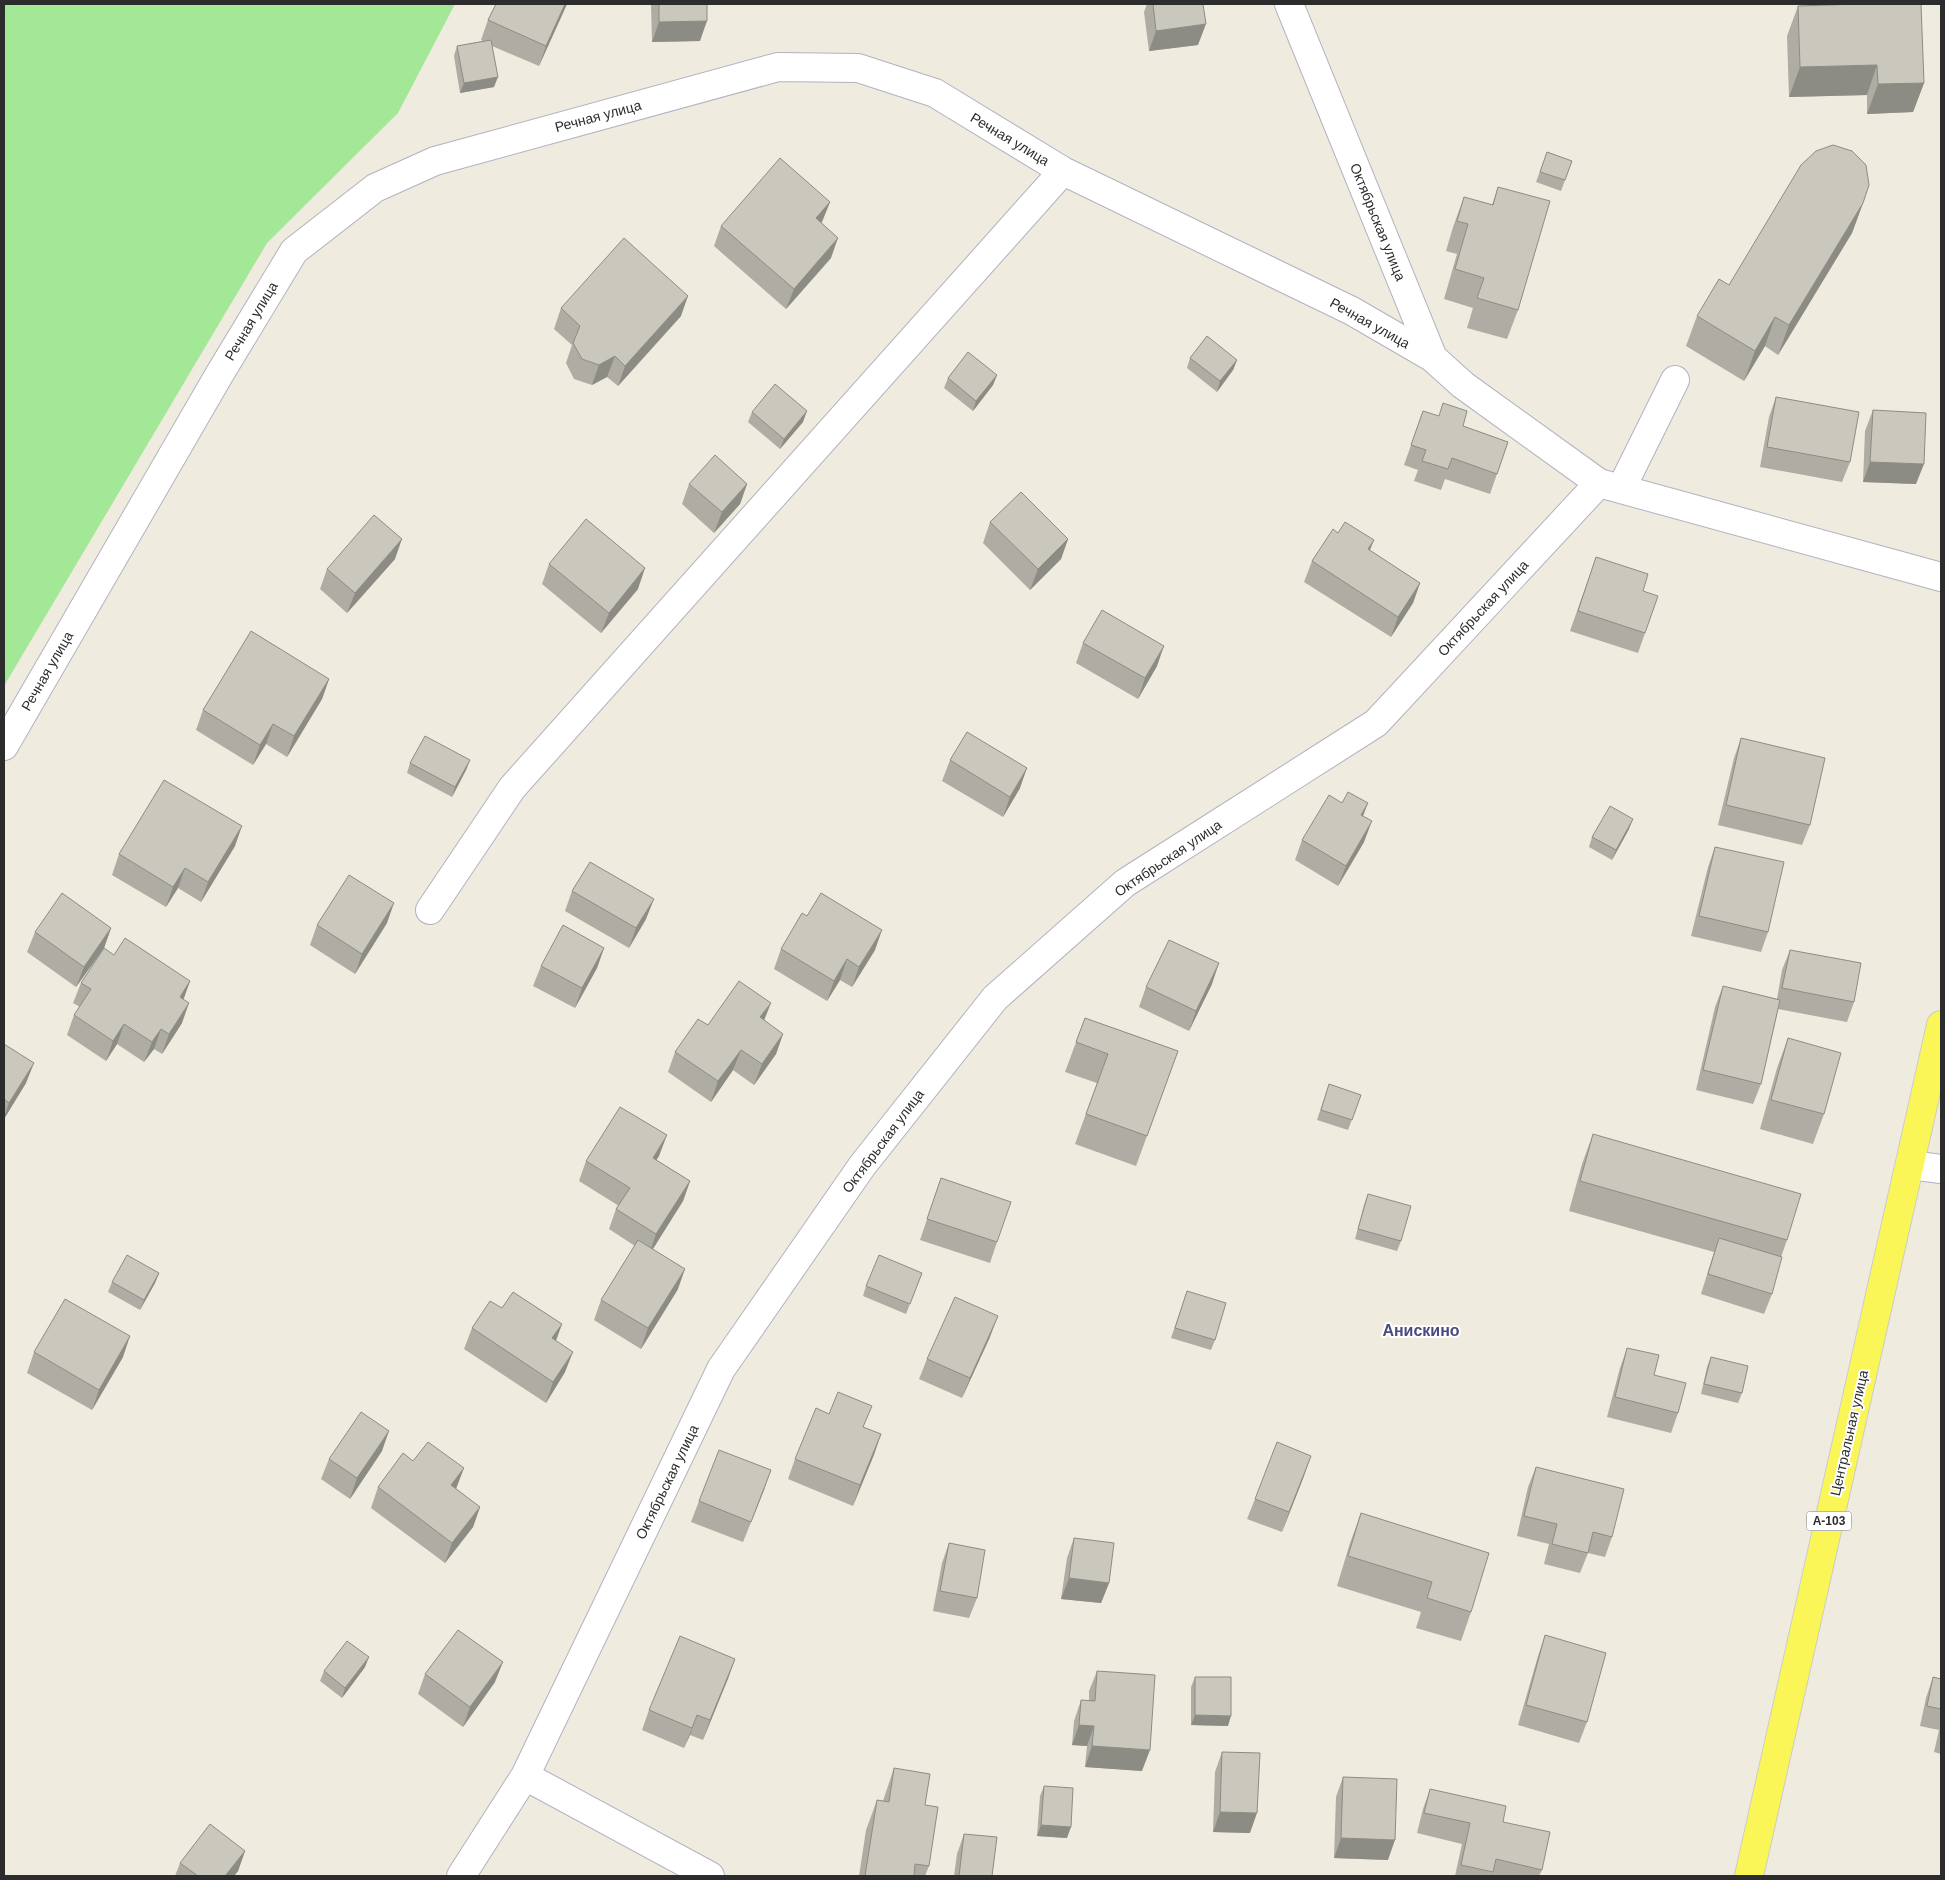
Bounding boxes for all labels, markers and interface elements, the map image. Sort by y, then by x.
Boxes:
street label: Речная улица [553,97,643,135]
street label: Речная улица [968,109,1052,169]
street label: Октябрьская улица [1347,161,1409,283]
street label: Речная улица [221,279,281,363]
street label: Речная улица [1327,294,1413,352]
street label: Октябрьская улица [1434,557,1532,659]
street label: Речная улица [18,628,76,713]
street label: Октябрьская улица [1112,816,1225,900]
street label: Октябрьская улица [839,1086,927,1196]
district label: Анискино [1382,1322,1460,1339]
street label: Центральная улица [1827,1368,1871,1498]
street label: Октябрьская улица [632,1422,702,1542]
road number: А-103 [1806,1512,1852,1530]

